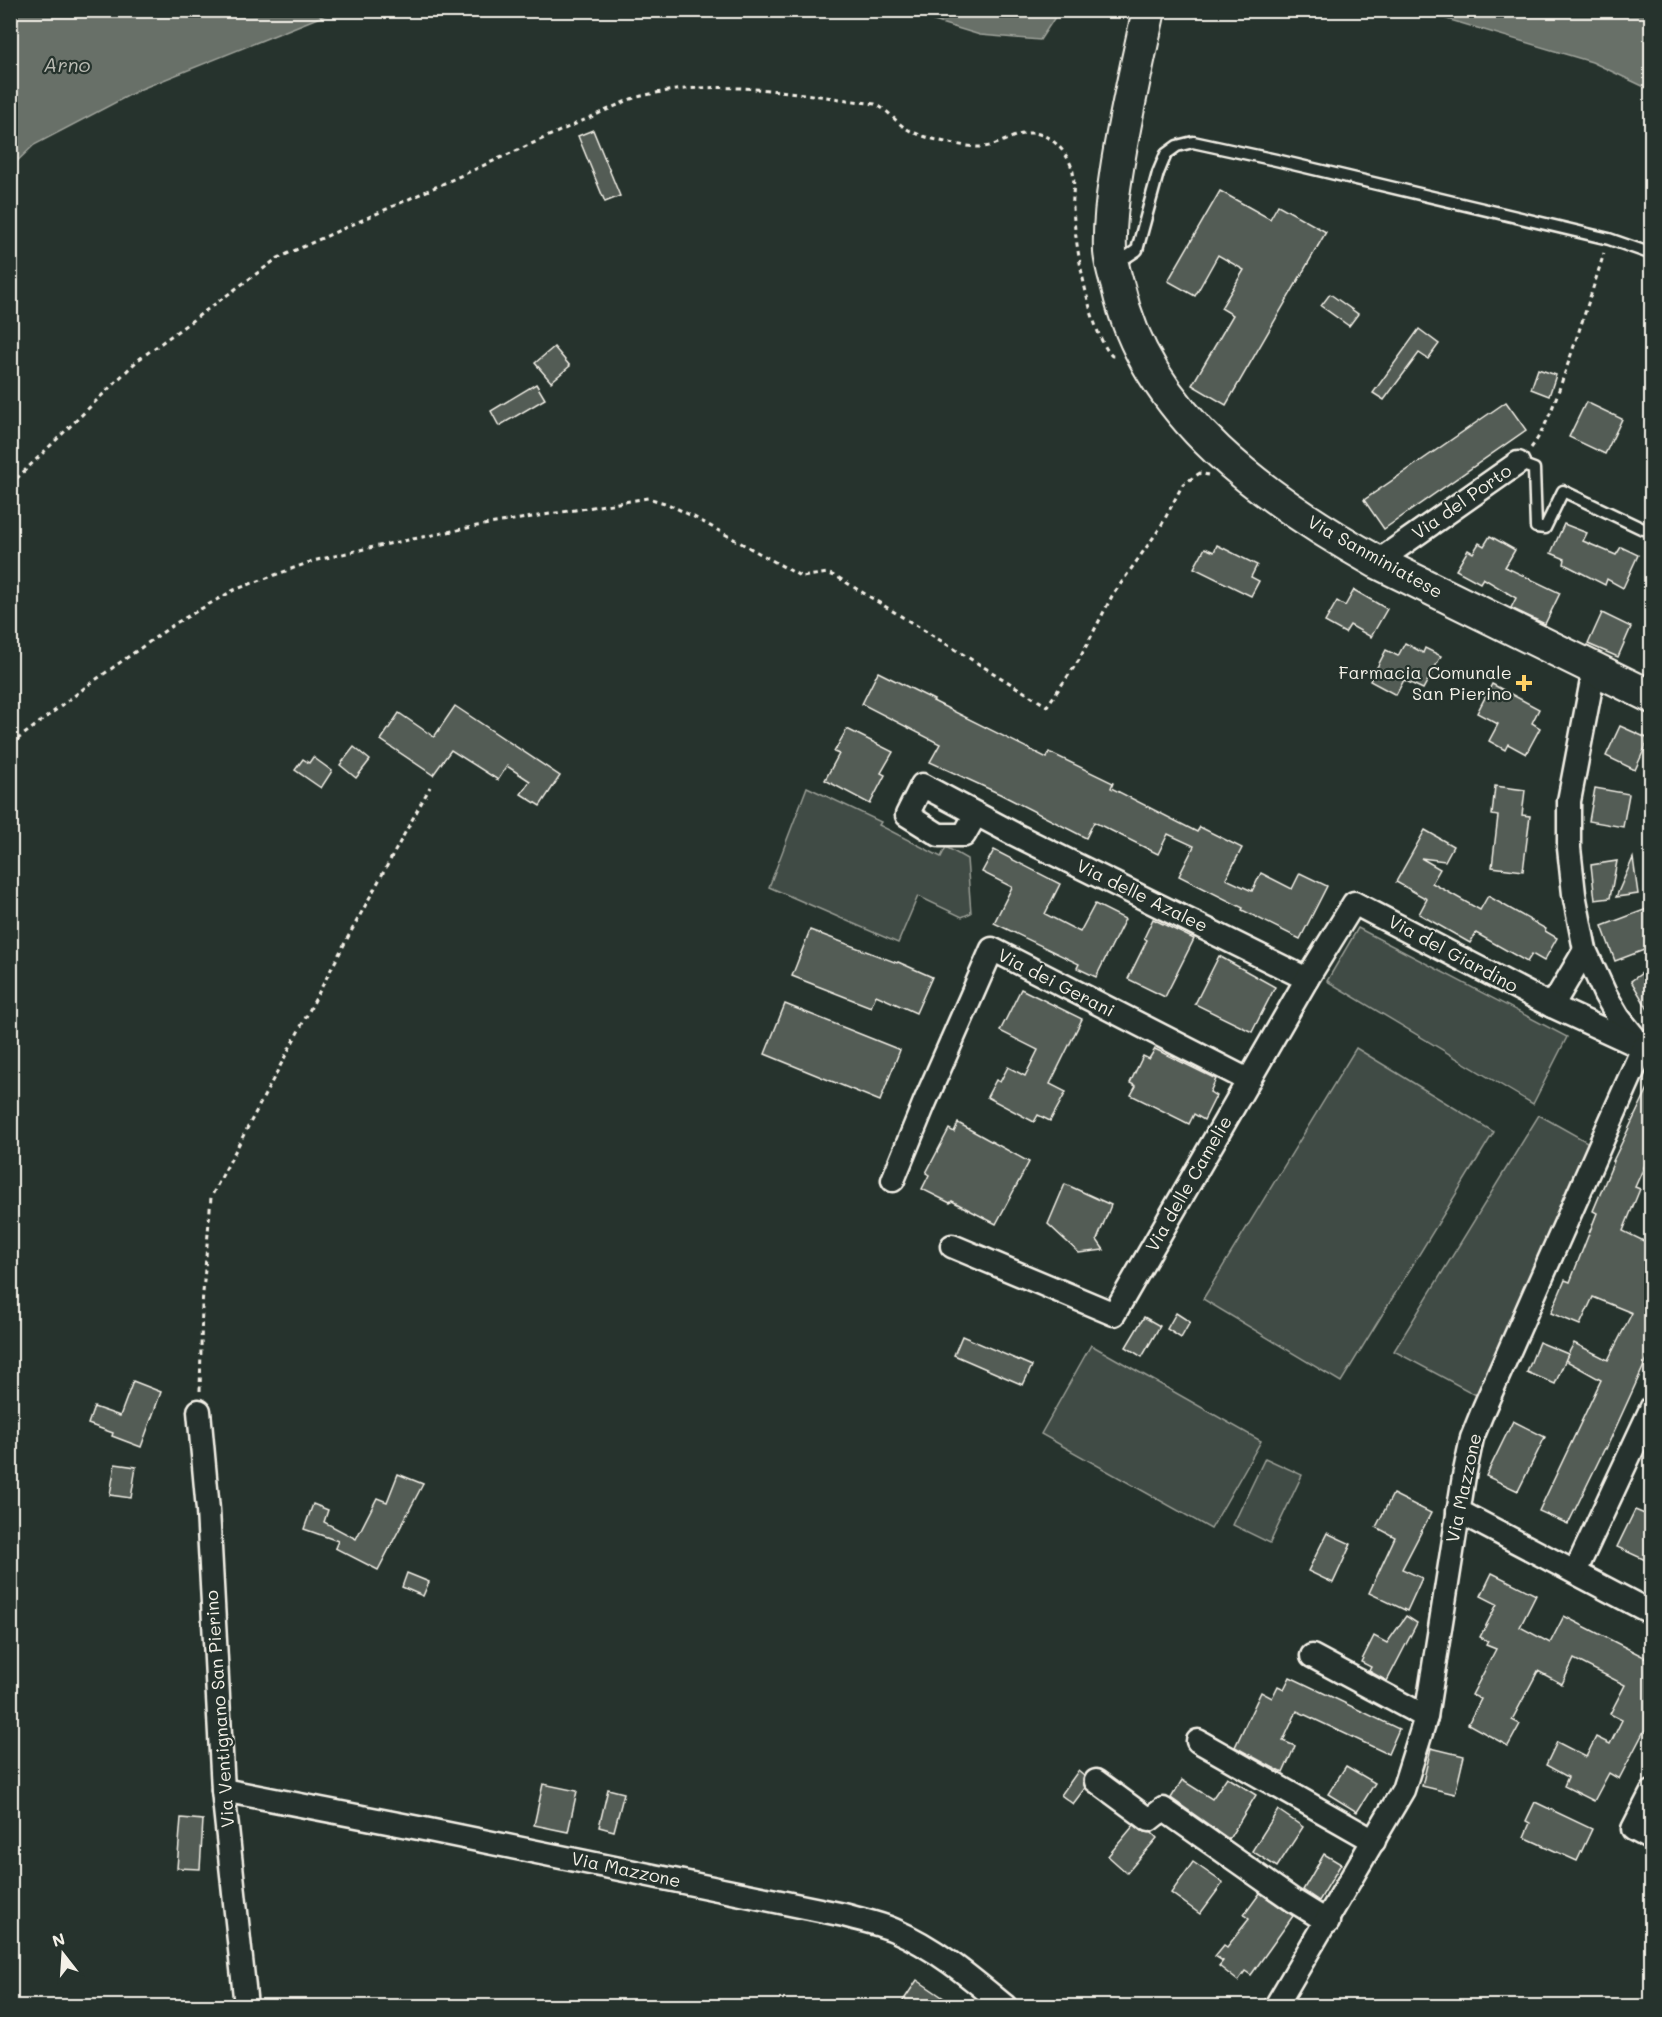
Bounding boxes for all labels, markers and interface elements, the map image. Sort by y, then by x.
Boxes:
water label: Arno [44,51,91,77]
street label: Via del Porto [1407,458,1516,544]
street label: Via Sanminiatese [1304,509,1447,603]
place label: Farmacia Comunale San Pierino [1338,660,1512,705]
marker: Farmacia Comunale San Pierino [1517,676,1531,690]
street label: Via delle Azalee [1073,853,1212,937]
street label: Via del Giardino [1384,909,1523,998]
street label: Via dei Gerani [994,942,1119,1022]
street label: Via delle Camelie [1139,1111,1237,1256]
street label: Via Mazzone [1440,1431,1486,1545]
street label: Via Ventignano San Pierino [199,1589,239,1829]
street label: Via Mazzone [569,1846,683,1892]
north arrow [33,1924,93,1984]
text: N [50,1927,67,1951]

